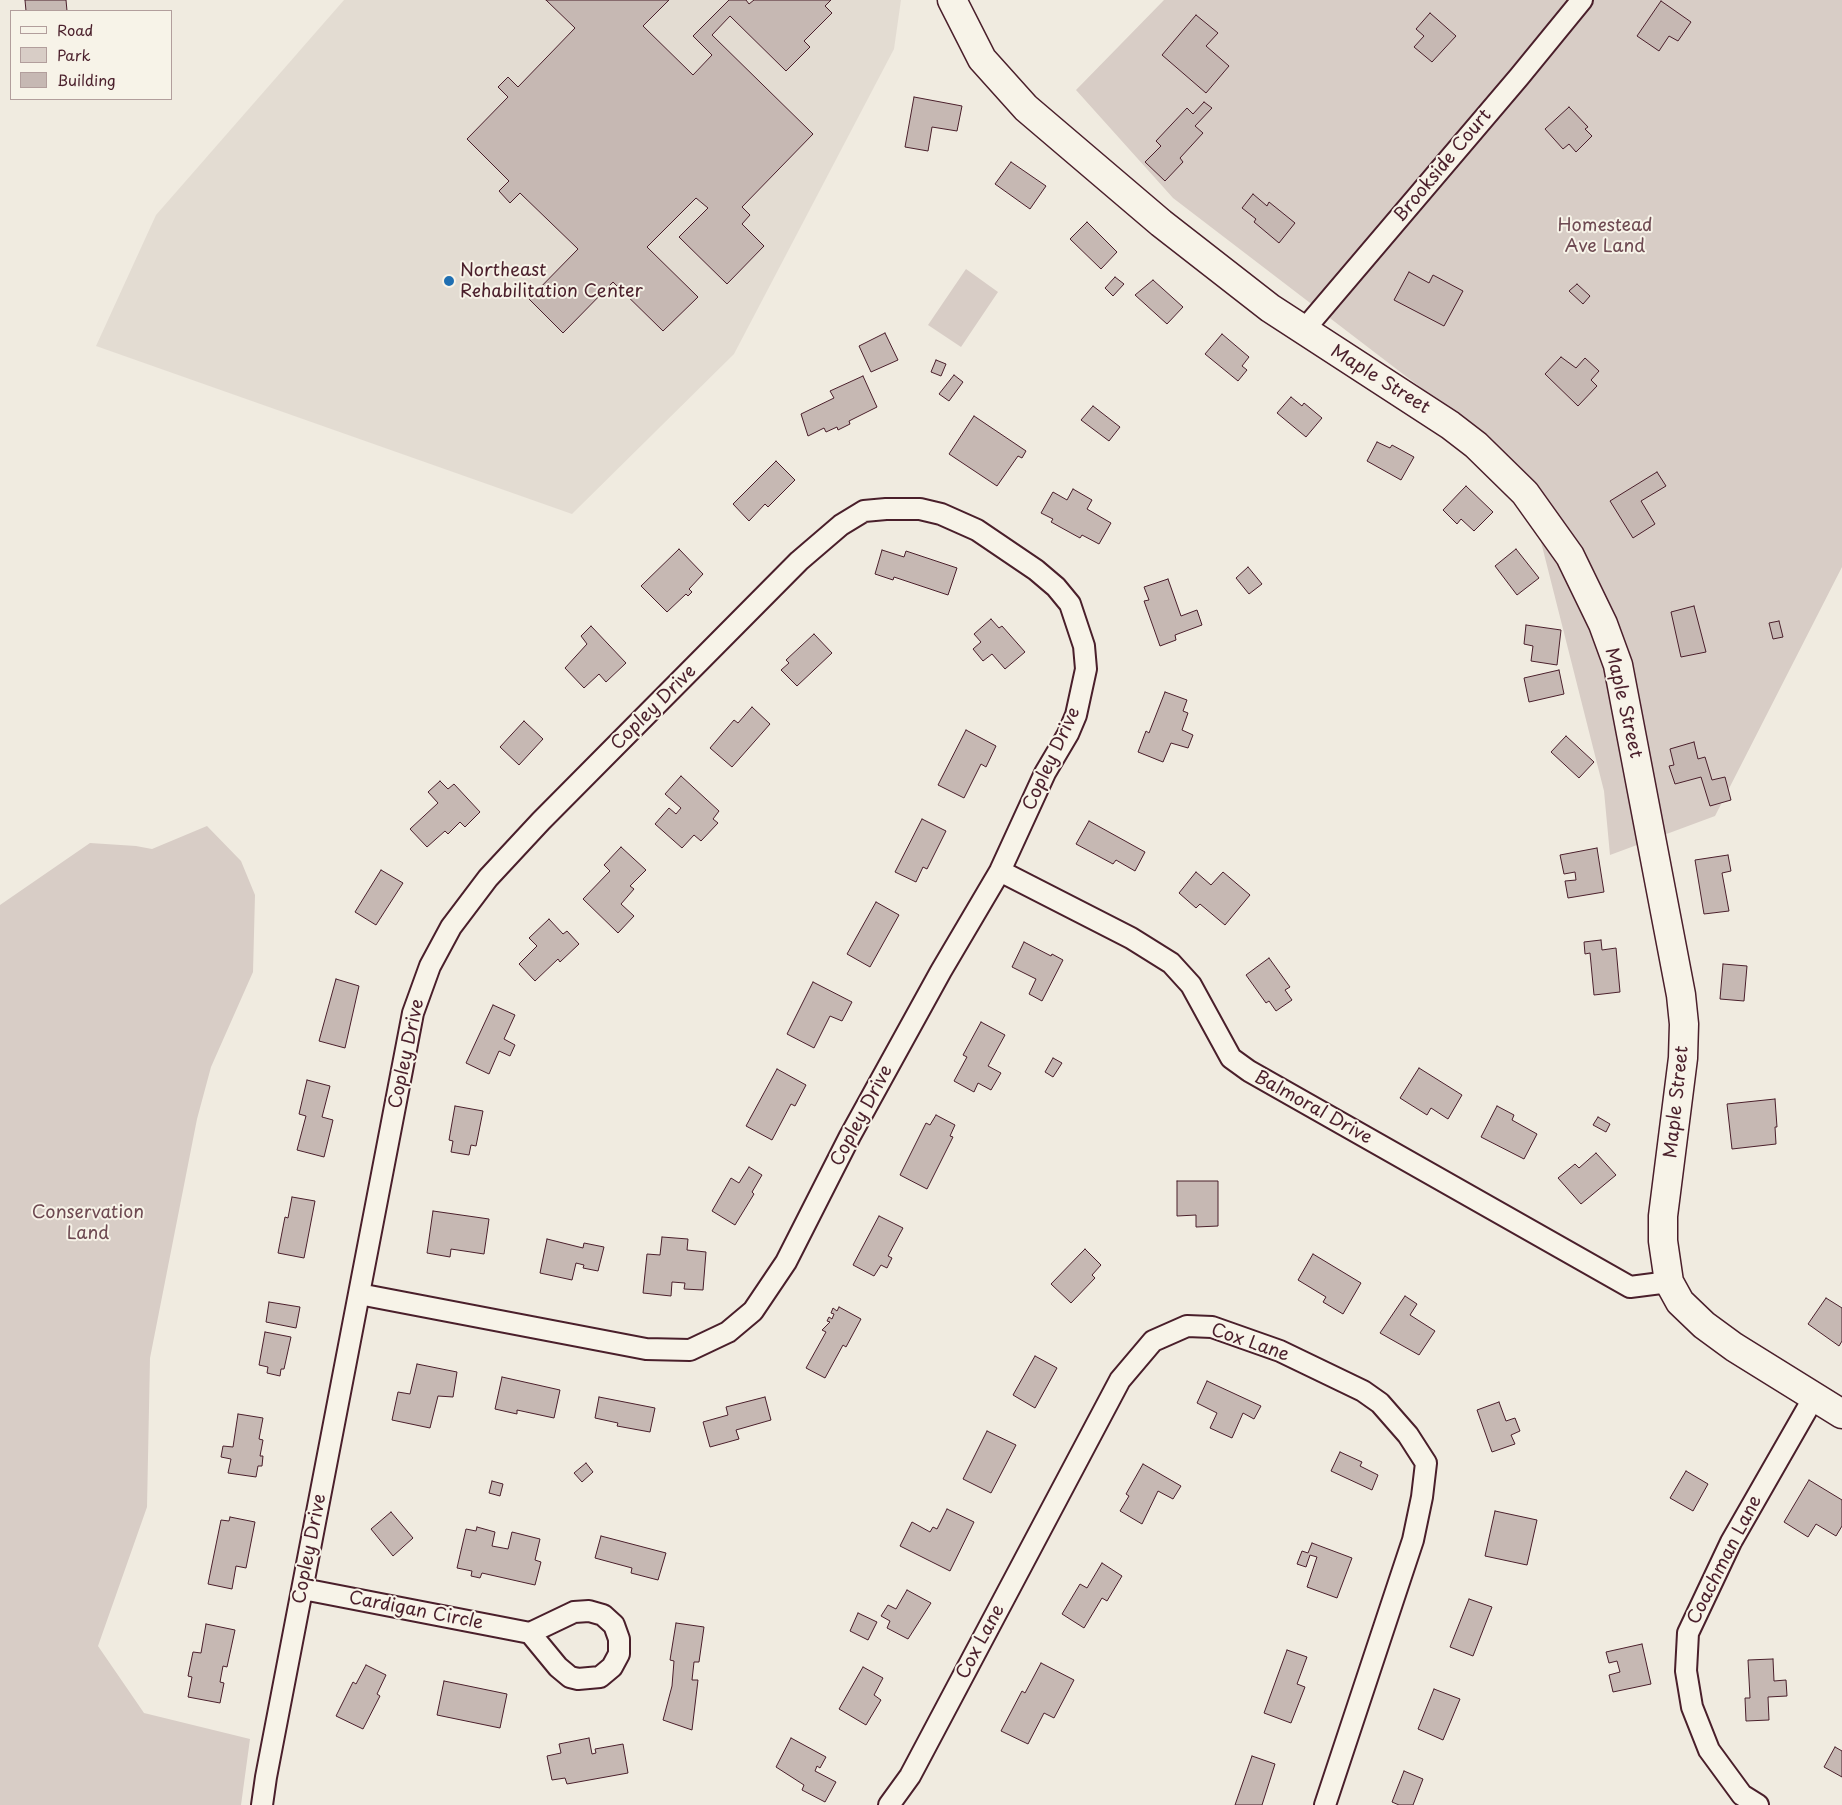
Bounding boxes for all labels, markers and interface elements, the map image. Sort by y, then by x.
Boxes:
legend [10,10,172,100]
text: Road [57,18,93,41]
text: Park [57,43,91,66]
text: Building [57,68,116,91]
street label: Brookside Court [1390,105,1496,227]
park label: Homestead Ave Land [1557,215,1653,258]
place label: Northeast Rehabilitation Center [460,260,643,302]
marker: Northeast Rehabilitation Center [442,274,456,288]
street label: Maple Street [1326,341,1434,419]
street label: Maple Street [1600,646,1646,760]
street label: Copley Drive [607,661,701,755]
street label: Copley Drive [1019,704,1085,814]
street label: Copley Drive [385,997,429,1111]
street label: Maple Street [1660,1045,1694,1159]
street label: Copley Drive [826,1062,898,1170]
street label: Balmoral Drive [1250,1067,1376,1149]
park label: Conservation Land [32,1202,144,1244]
street label: Cox Lane [1208,1320,1292,1366]
street label: Copley Drive [289,1492,331,1606]
street label: Coachman Lane [1683,1492,1767,1628]
street label: Cardigan Circle [347,1587,485,1635]
street label: Cox Lane [952,1601,1010,1683]

